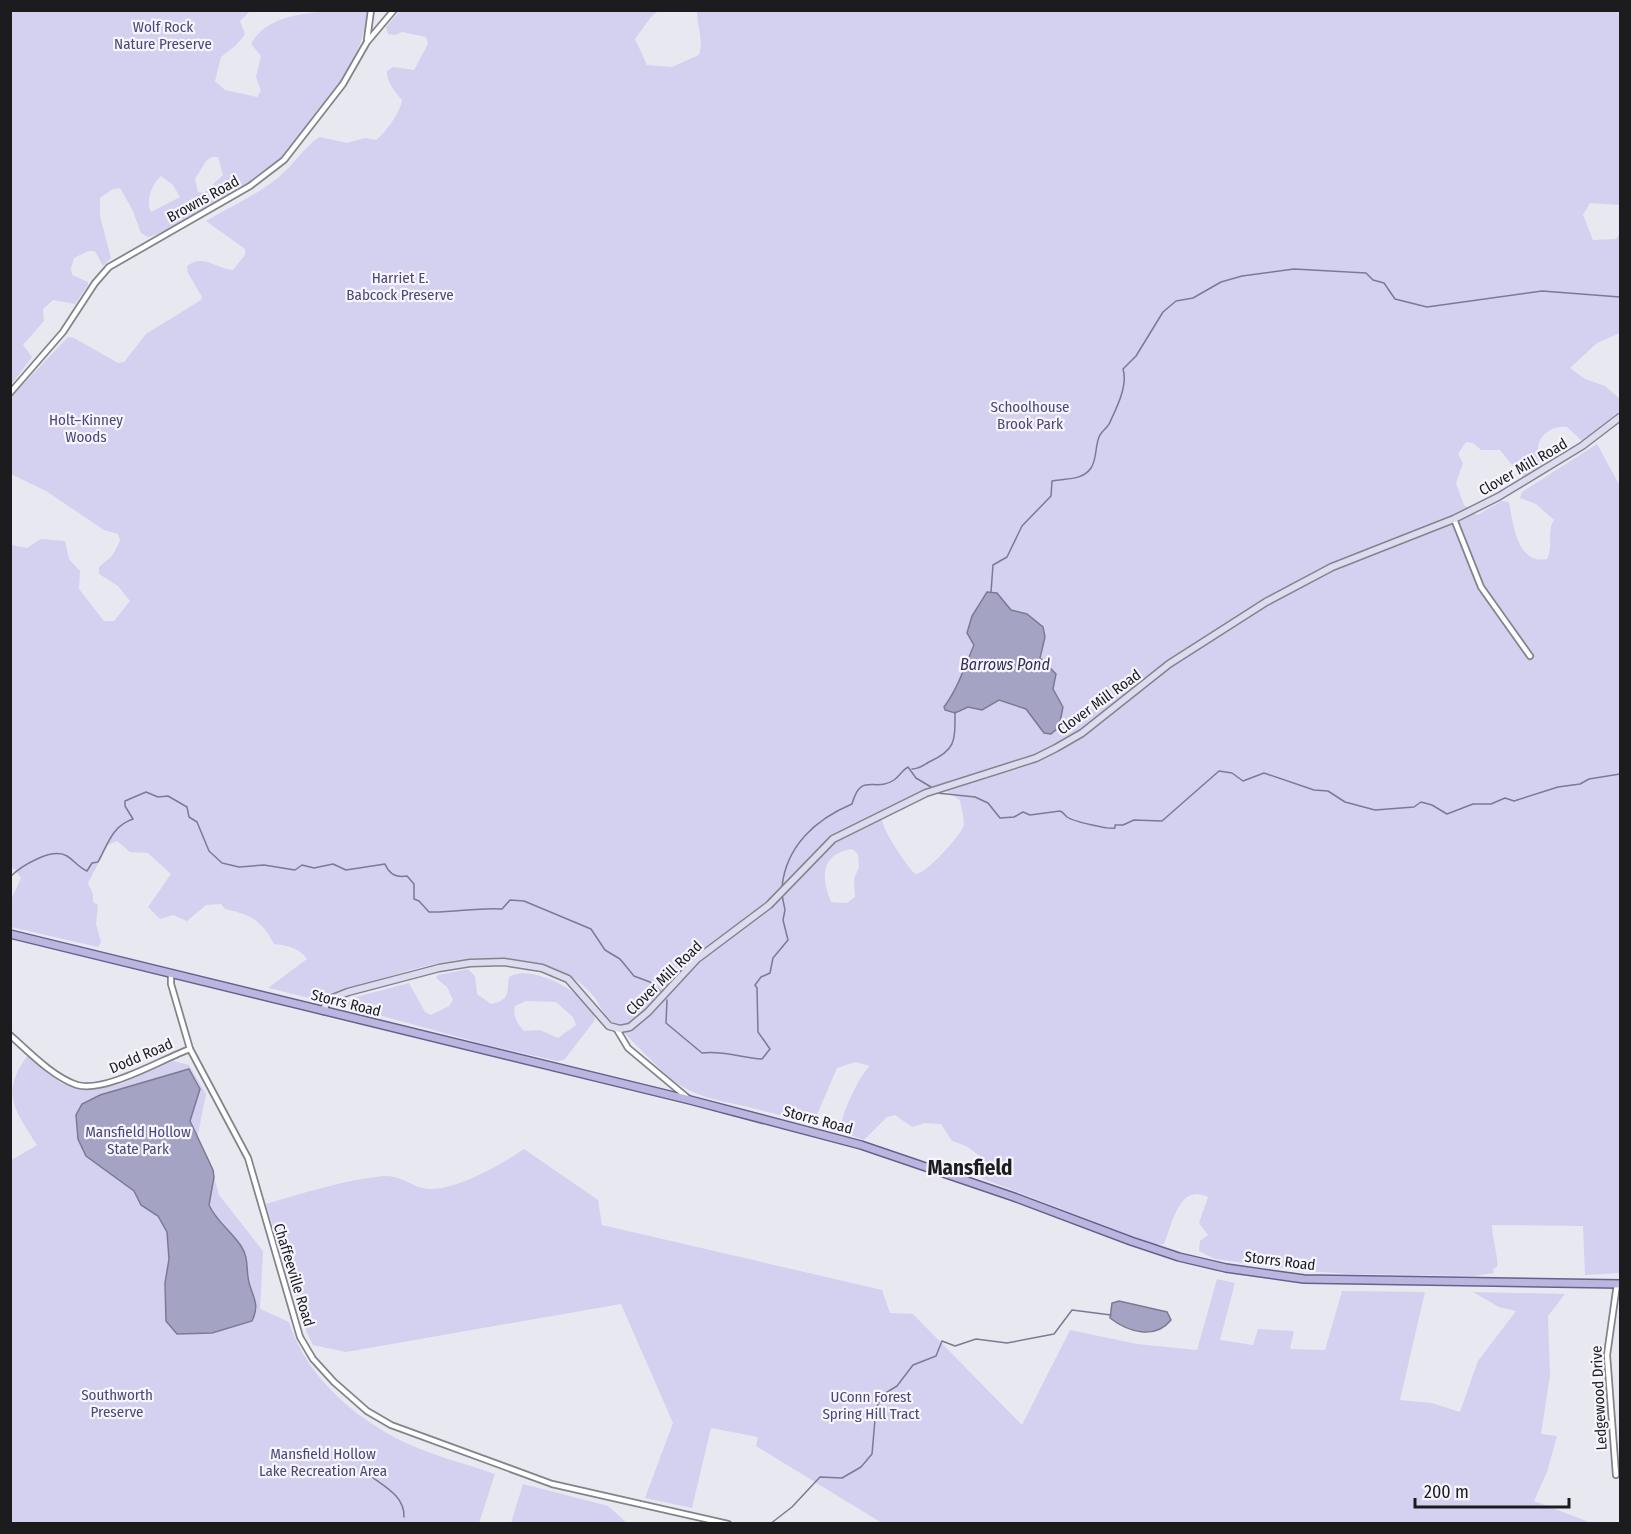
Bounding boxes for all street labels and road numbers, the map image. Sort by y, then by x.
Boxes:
street label: Browns Road [164,172,242,226]
street label: Clover Mill Road [1476,434,1570,500]
street label: Clover Mill Road [1054,666,1144,738]
street label: Clover Mill Road [622,937,706,1019]
street label: Storrs Road [309,986,383,1020]
street label: Dodd Road [107,1035,175,1077]
street label: Storrs Road [781,1102,855,1138]
street label: Chaffeeville Road [270,1221,318,1329]
street label: Storrs Road [1244,1248,1316,1274]
street label: Ledgewood Drive [1587,1345,1611,1451]

